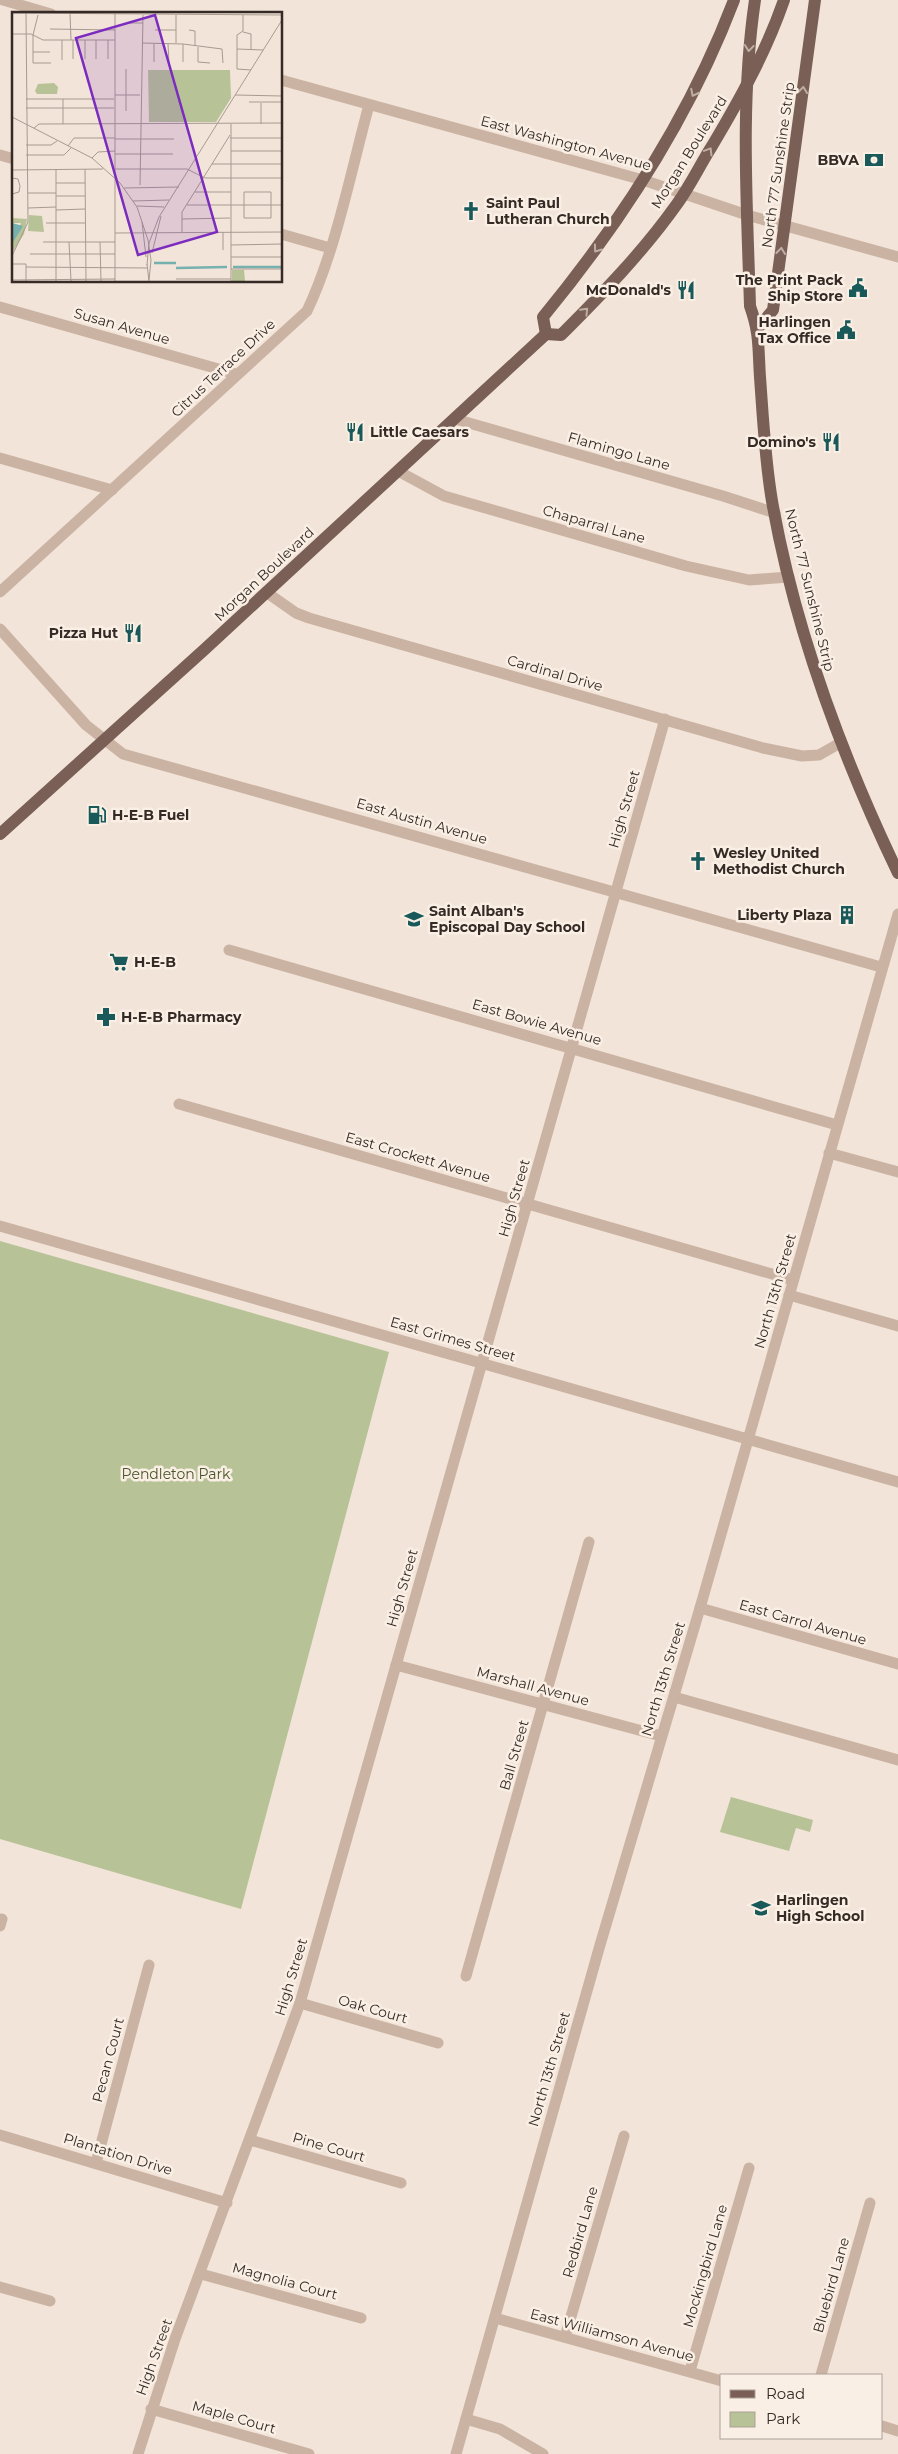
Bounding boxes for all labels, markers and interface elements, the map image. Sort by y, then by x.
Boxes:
inset map [12,12,282,282]
one-way arrow [744,45,755,53]
street label: North 77 Sunshine Strip [757,81,799,249]
one-way arrow [797,86,808,94]
one-way arrow [690,87,700,96]
street label: Morgan Boulevard [647,92,731,212]
street label: East Washington Avenue [479,112,653,174]
one-way arrow [702,147,712,156]
bank icon: BBVA [863,149,885,171]
place label: BBVA [817,151,859,169]
place label: Saint Paul Lutheran Church [486,194,610,228]
church icon: Saint Paul Lutheran Church [460,200,482,222]
one-way arrow [594,243,603,253]
one-way arrow [775,246,786,254]
place label: The Print Pack Ship Store [736,271,844,305]
public building icon: The Print Pack Ship Store [847,277,869,299]
restaurant icon: McDonald's [675,279,697,301]
place label: McDonald's [586,281,672,299]
street label: Susan Avenue [72,304,172,348]
one-way arrow [579,308,588,317]
place label: Harlingen Tax Office [758,313,831,347]
street label: Citrus Terrace Drive [167,315,279,421]
public building icon: Harlingen Tax Office [835,319,857,341]
restaurant icon: Little Caesars [344,421,366,443]
place label: Little Caesars [370,423,469,441]
street label: Flamingo Lane [566,428,672,474]
restaurant icon: Domino's [820,431,842,453]
place label: Domino's [747,433,817,451]
street label: Chaparral Lane [541,501,647,547]
street label: North 77 Sunshine Strip [781,507,839,673]
street label: Morgan Boulevard [210,523,318,625]
restaurant icon: Pizza Hut [122,622,144,644]
place label: Pizza Hut [49,624,118,642]
street label: Cardinal Drive [505,651,605,695]
street label: High Street [604,768,644,850]
street label: East Austin Avenue [355,794,489,848]
fuel station icon: H-E-B Fuel [86,804,108,826]
place label: H-E-B Fuel [112,806,189,824]
place label: Wesley United Methodist Church [713,844,845,878]
church icon: Wesley United Methodist Church [687,850,709,872]
place label: Saint Alban's Episcopal Day School [429,902,585,936]
building icon: Liberty Plaza [836,904,858,926]
place label: Liberty Plaza [737,906,832,924]
school or university icon: Saint Alban's Episcopal Day School [403,908,425,930]
supermarket icon: H-E-B [108,951,130,973]
place label: H-E-B [134,953,176,971]
street label: East Bowie Avenue [470,995,604,1049]
pharmacy icon: H-E-B Pharmacy [95,1006,117,1028]
place label: H-E-B Pharmacy [121,1008,242,1026]
street label: East Crockett Avenue [344,1128,492,1186]
street label: High Street [494,1157,534,1239]
street label: North 13th Street [750,1231,800,1351]
street label: East Grimes Street [388,1312,518,1366]
park label: Pendleton Park [122,1465,231,1483]
street label: High Street [382,1547,422,1629]
street label: East Carrol Avenue [737,1595,869,1649]
street label: North 13th Street [637,1619,689,1738]
street label: Marshall Avenue [475,1662,591,1710]
street label: Ball Street [495,1717,533,1792]
place label: Harlingen High School [776,1891,864,1925]
school or university icon: Harlingen High School [750,1897,772,1919]
street label: High Street [271,1936,311,2018]
street label: Oak Court [336,1991,410,2028]
street label: North 13th Street [524,2009,574,2129]
street label: Pecan Court [88,2015,128,2104]
street label: Pine Court [291,2128,368,2166]
street label: Plantation Drive [61,2129,175,2179]
street label: Redbird Lane [558,2184,602,2280]
street label: Mockingbird Lane [679,2202,731,2330]
street label: Bluebird Lane [809,2235,853,2335]
street label: Magnolia Court [230,2258,340,2304]
street label: East Williamson Avenue [528,2304,696,2366]
street label: High Street [132,2316,176,2398]
legend [720,2374,883,2439]
text: Road [766,2384,805,2403]
street label: Maple Court [190,2396,278,2438]
text: Park [766,2409,800,2428]

